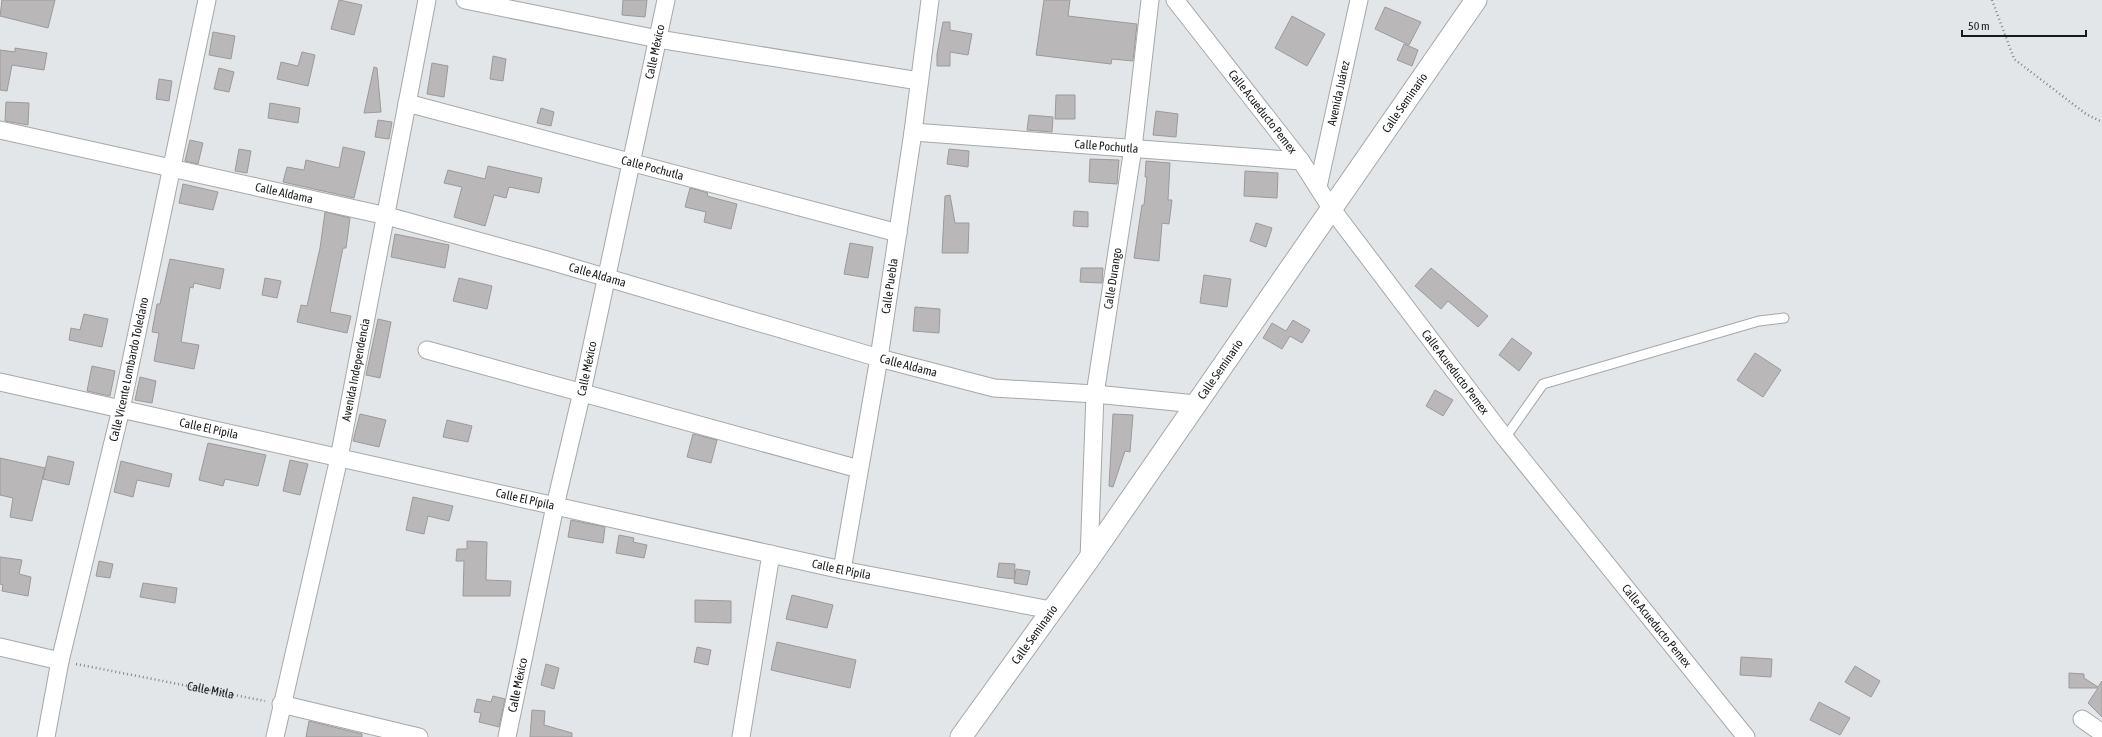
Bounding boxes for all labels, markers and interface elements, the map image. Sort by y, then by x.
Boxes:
scale bar [1962,12,2086,38]
text: 50 m [1968,19,1990,33]
street label: Calle México [642,23,668,80]
street label: Avenida Juárez [1325,59,1353,127]
street label: Calle Acueducto Pemex [1225,67,1300,157]
street label: Calle Seminario [1379,70,1431,135]
street label: Calle Pochutla [1074,137,1139,156]
street label: Calle Pochutla [620,153,685,183]
street label: Calle Aldama [254,180,314,206]
street label: Calle Durango [1101,246,1125,310]
street label: Calle Puebla [879,257,901,315]
street label: Calle Aldama [567,260,628,290]
street label: Calle Vicente Lombardo Toledano [106,296,151,443]
street label: Avenida Independencia [339,317,373,423]
street label: Calle Acueducto Pemex [1419,327,1492,417]
street label: Calle Seminario [1195,336,1246,402]
street label: Calle México [574,340,600,397]
street label: Calle Aldama [878,351,939,380]
street label: Calle El Pípila [178,415,240,442]
street label: Calle El Pípila [494,486,556,513]
street label: Calle El Pípila [810,556,872,582]
street label: Calle Acueducto Pemex [1619,582,1694,670]
street label: Calle Seminario [1009,602,1061,667]
street label: Calle México [505,656,530,714]
street label: Calle Mitla [186,679,235,702]

